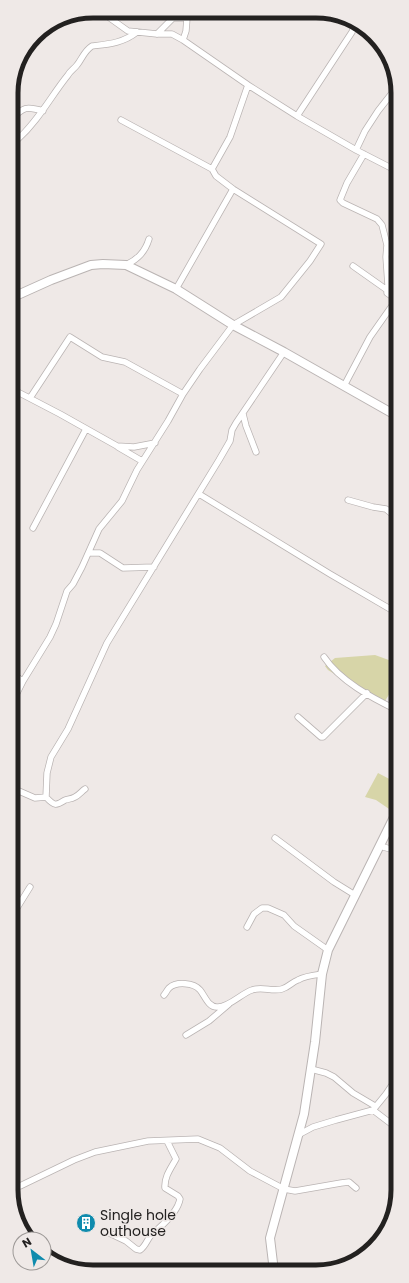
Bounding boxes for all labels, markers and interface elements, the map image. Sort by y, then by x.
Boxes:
place label: Single hole outhouse [100,1205,176,1241]
building icon: Single hole outhouse [75,1212,97,1234]
north arrow [12,1231,52,1271]
text: N [19,1233,35,1251]

